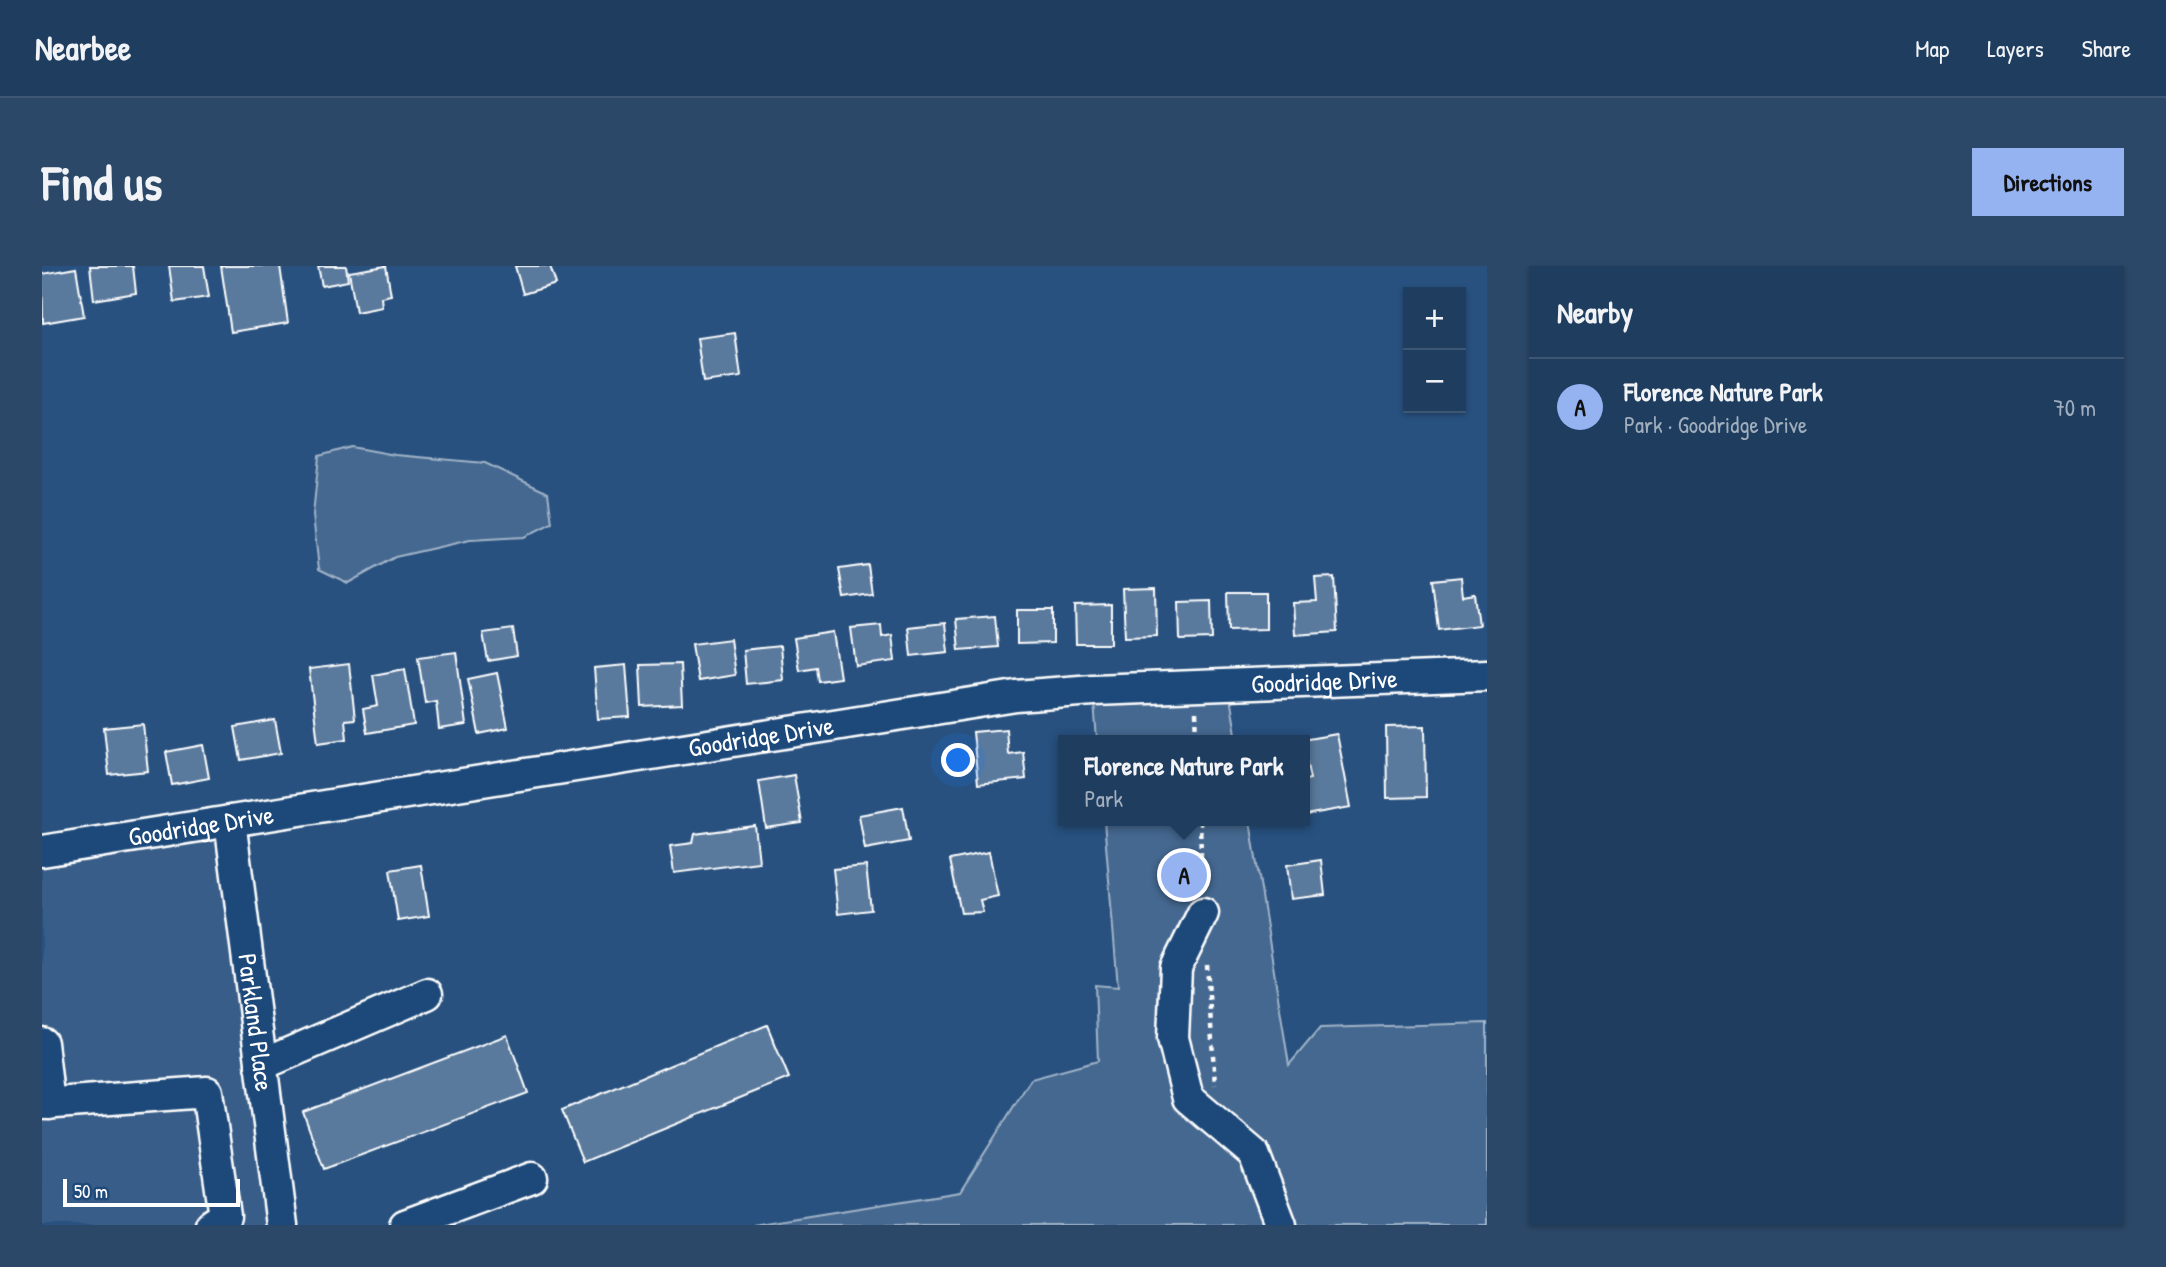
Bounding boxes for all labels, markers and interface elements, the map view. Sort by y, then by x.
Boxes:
text: Nearbee [35,26,131,70]
text: Map [1915,32,1949,64]
text: Layers [1987,32,2044,64]
text: Share [2082,32,2131,64]
button: Directions [1972,148,2124,216]
text: Find us [42,149,162,215]
map controls [1403,287,1466,413]
button: + [1403,287,1466,350]
text: Nearby [1557,292,1633,332]
button: − [1403,350,1466,413]
text: Florence Nature Park [1624,374,1823,409]
text: A [1574,392,1586,423]
text: 70 m [2053,392,2096,423]
text: Park · Goodridge Drive [1624,409,1807,440]
street label: Goodridge Drive [1250,660,1398,701]
street label: Goodridge Drive [686,707,836,765]
popup [1058,735,1310,826]
your location [941,743,975,777]
text: Florence Nature Park [1085,748,1283,783]
text: Park [1085,783,1123,814]
street label: Goodridge Drive [126,796,276,854]
pin: A [1161,849,1207,901]
street label: Parkland Place [230,951,283,1093]
scale bar [63,1176,240,1208]
text: 50 m [74,1178,108,1204]

